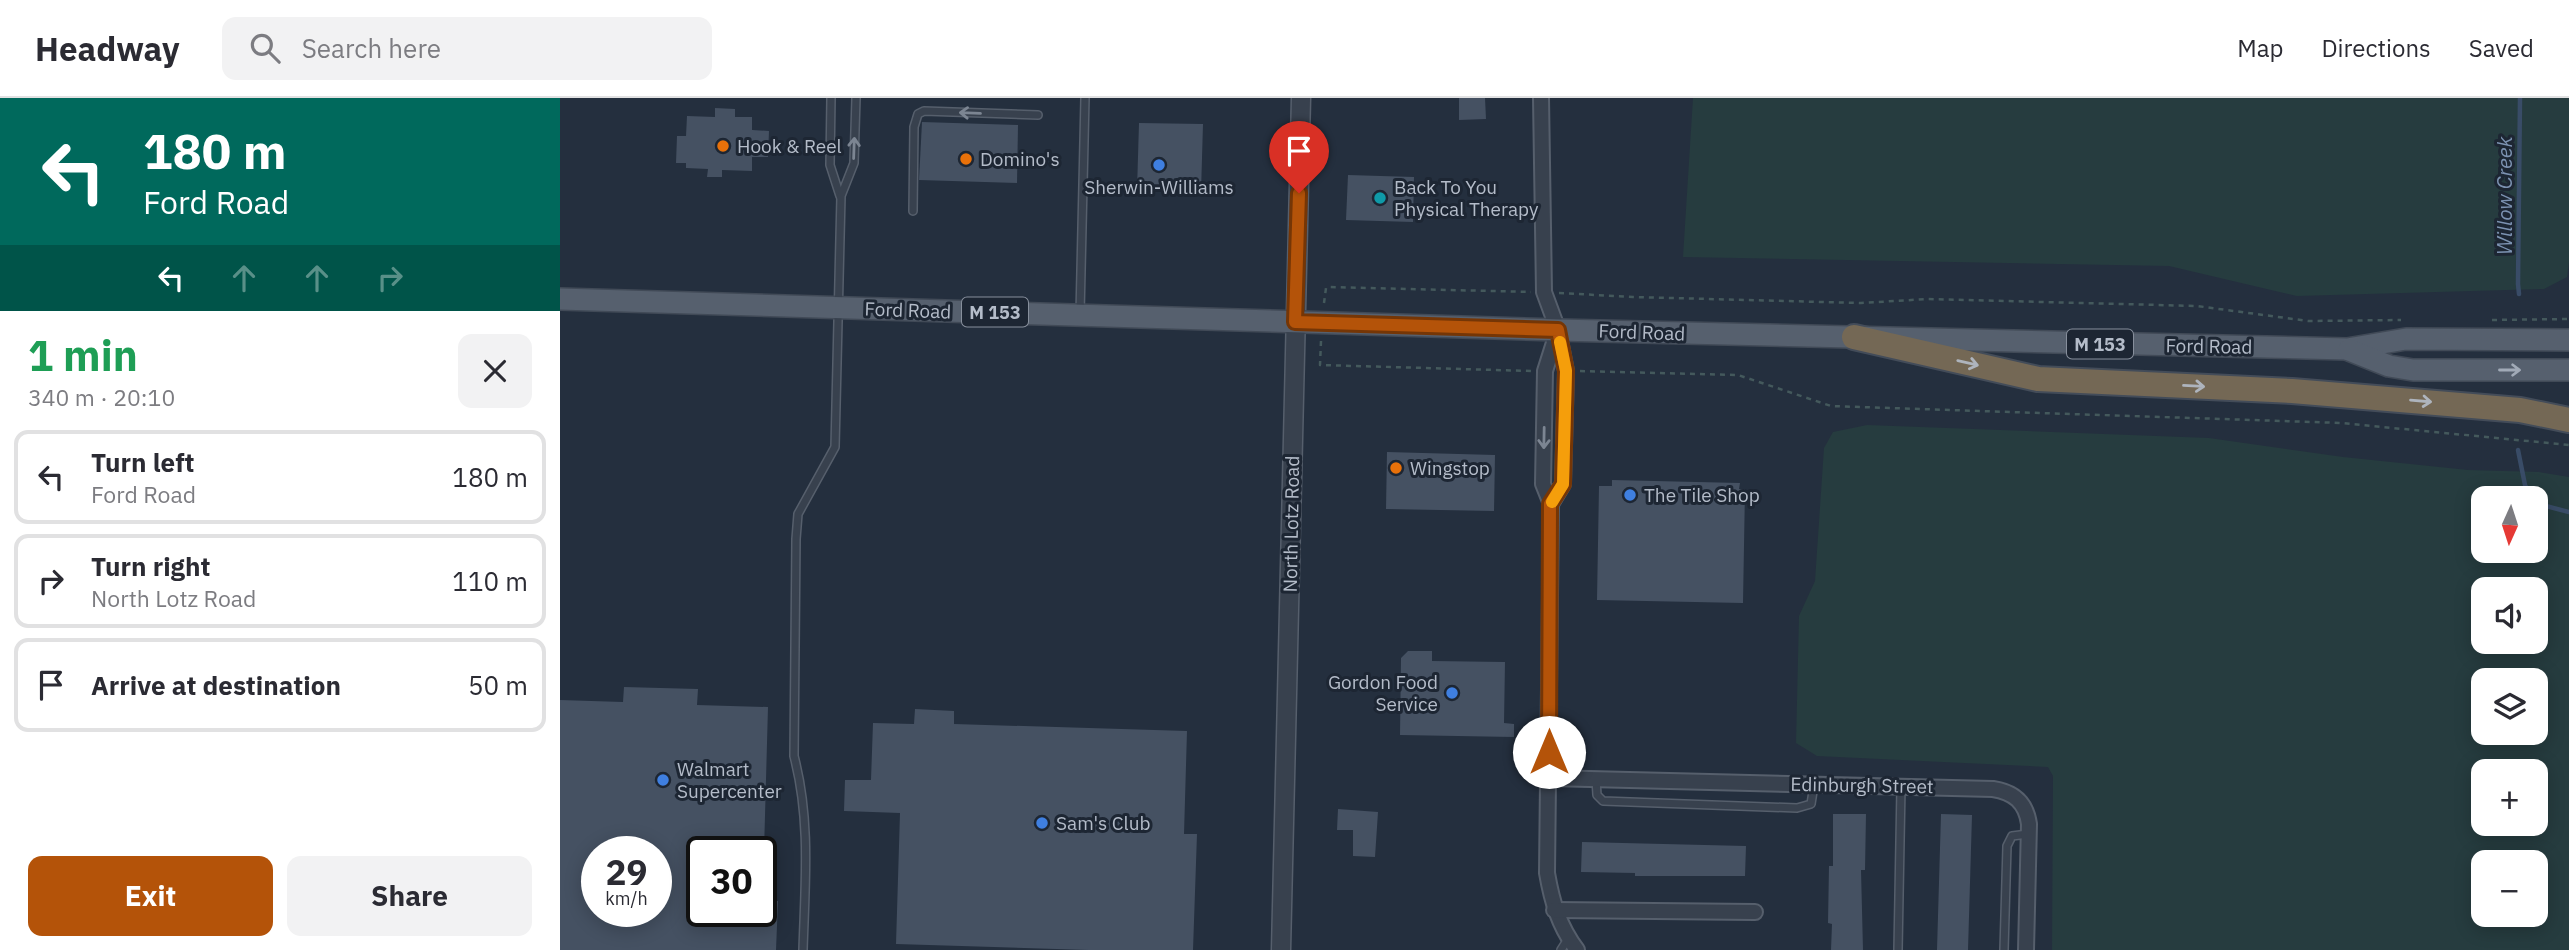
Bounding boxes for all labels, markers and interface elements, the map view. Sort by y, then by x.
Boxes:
search box [222,17,712,80]
text: Headway [35,27,180,70]
icon: search [246,29,284,67]
text: Search here [302,31,441,65]
text: Map [2237,32,2283,64]
text: Directions [2321,32,2431,64]
text: Saved [2469,32,2534,64]
one-way arrow [959,106,982,119]
text: 180 m [143,119,287,182]
pin [1269,121,1329,193]
icon: left [28,126,119,217]
icon: arrive [1280,132,1318,170]
place label: Hook & Reel [737,134,842,158]
water label: Willow Creek [2490,136,2518,255]
one-way arrow [847,137,861,160]
marker: Hook & Reel [715,138,731,154]
place label: Domino's [980,147,1060,171]
marker: Domino's [958,151,974,167]
marker: Sherwin-Williams [1151,157,1167,173]
place label: Sherwin-Williams [1084,175,1234,199]
place label: Back To You Physical Therapy [1394,175,1539,221]
text: Ford Road [143,181,289,223]
marker: Back To You Physical Therapy [1372,190,1388,206]
icon: left [152,259,190,297]
icon: ahead [225,259,263,297]
icon: ahead [298,259,336,297]
icon: right [371,259,409,297]
street label: Ford Road [864,296,952,324]
road number: M 153 [962,298,1028,327]
street label: Ford Road [1598,318,1686,346]
text: 1 min [28,328,138,383]
road number: M 153 [2067,330,2133,358]
street label: Ford Road [2165,333,2253,359]
button: close [458,334,532,408]
one-way arrow [1956,357,1979,370]
one-way arrow [2498,363,2521,377]
one-way arrow [2182,380,2204,393]
text: 340 m · 20:10 [28,382,175,412]
one-way arrow [2409,395,2431,408]
one-way arrow [1537,427,1550,450]
text: Turn left [91,445,194,479]
street label: North Lotz Road [1278,455,1304,593]
place label: Wingstop [1410,456,1490,480]
icon: left [32,458,70,496]
text: 180 m [452,460,528,494]
marker: Wingstop [1388,460,1404,476]
text: Ford Road [91,479,196,509]
place label: The Tile Shop [1644,483,1760,507]
north arrow [2471,486,2548,564]
map controls [2471,486,2548,927]
marker: The Tile Shop [1622,487,1638,503]
text: Turn right [91,549,210,583]
icon: right [32,562,70,600]
text: 110 m [452,564,528,598]
button: sound [2471,577,2548,654]
text: North Lotz Road [91,583,256,613]
icon: arrive [32,666,70,704]
text: Arrive at destination [91,668,341,702]
text: 50 m [468,668,528,702]
button: layers [2471,668,2548,745]
place label: Gordon Food Service [1328,670,1438,716]
marker: Gordon Food Service [1444,685,1460,701]
position arrow [1512,715,1586,789]
place label: Walmart Supercenter [677,757,782,803]
button: + [2471,759,2548,836]
marker: Walmart Supercenter [655,772,671,788]
street label: Edinburgh Street [1790,772,1934,798]
place label: Sam's Club [1056,811,1151,835]
marker: Sam's Club [1034,815,1050,831]
speed limit sign: 30 [686,836,777,927]
text: 29 [605,849,648,895]
button: − [2471,850,2548,927]
button: Exit [28,856,273,936]
button: Share [287,856,532,936]
text: km/h [605,887,648,910]

